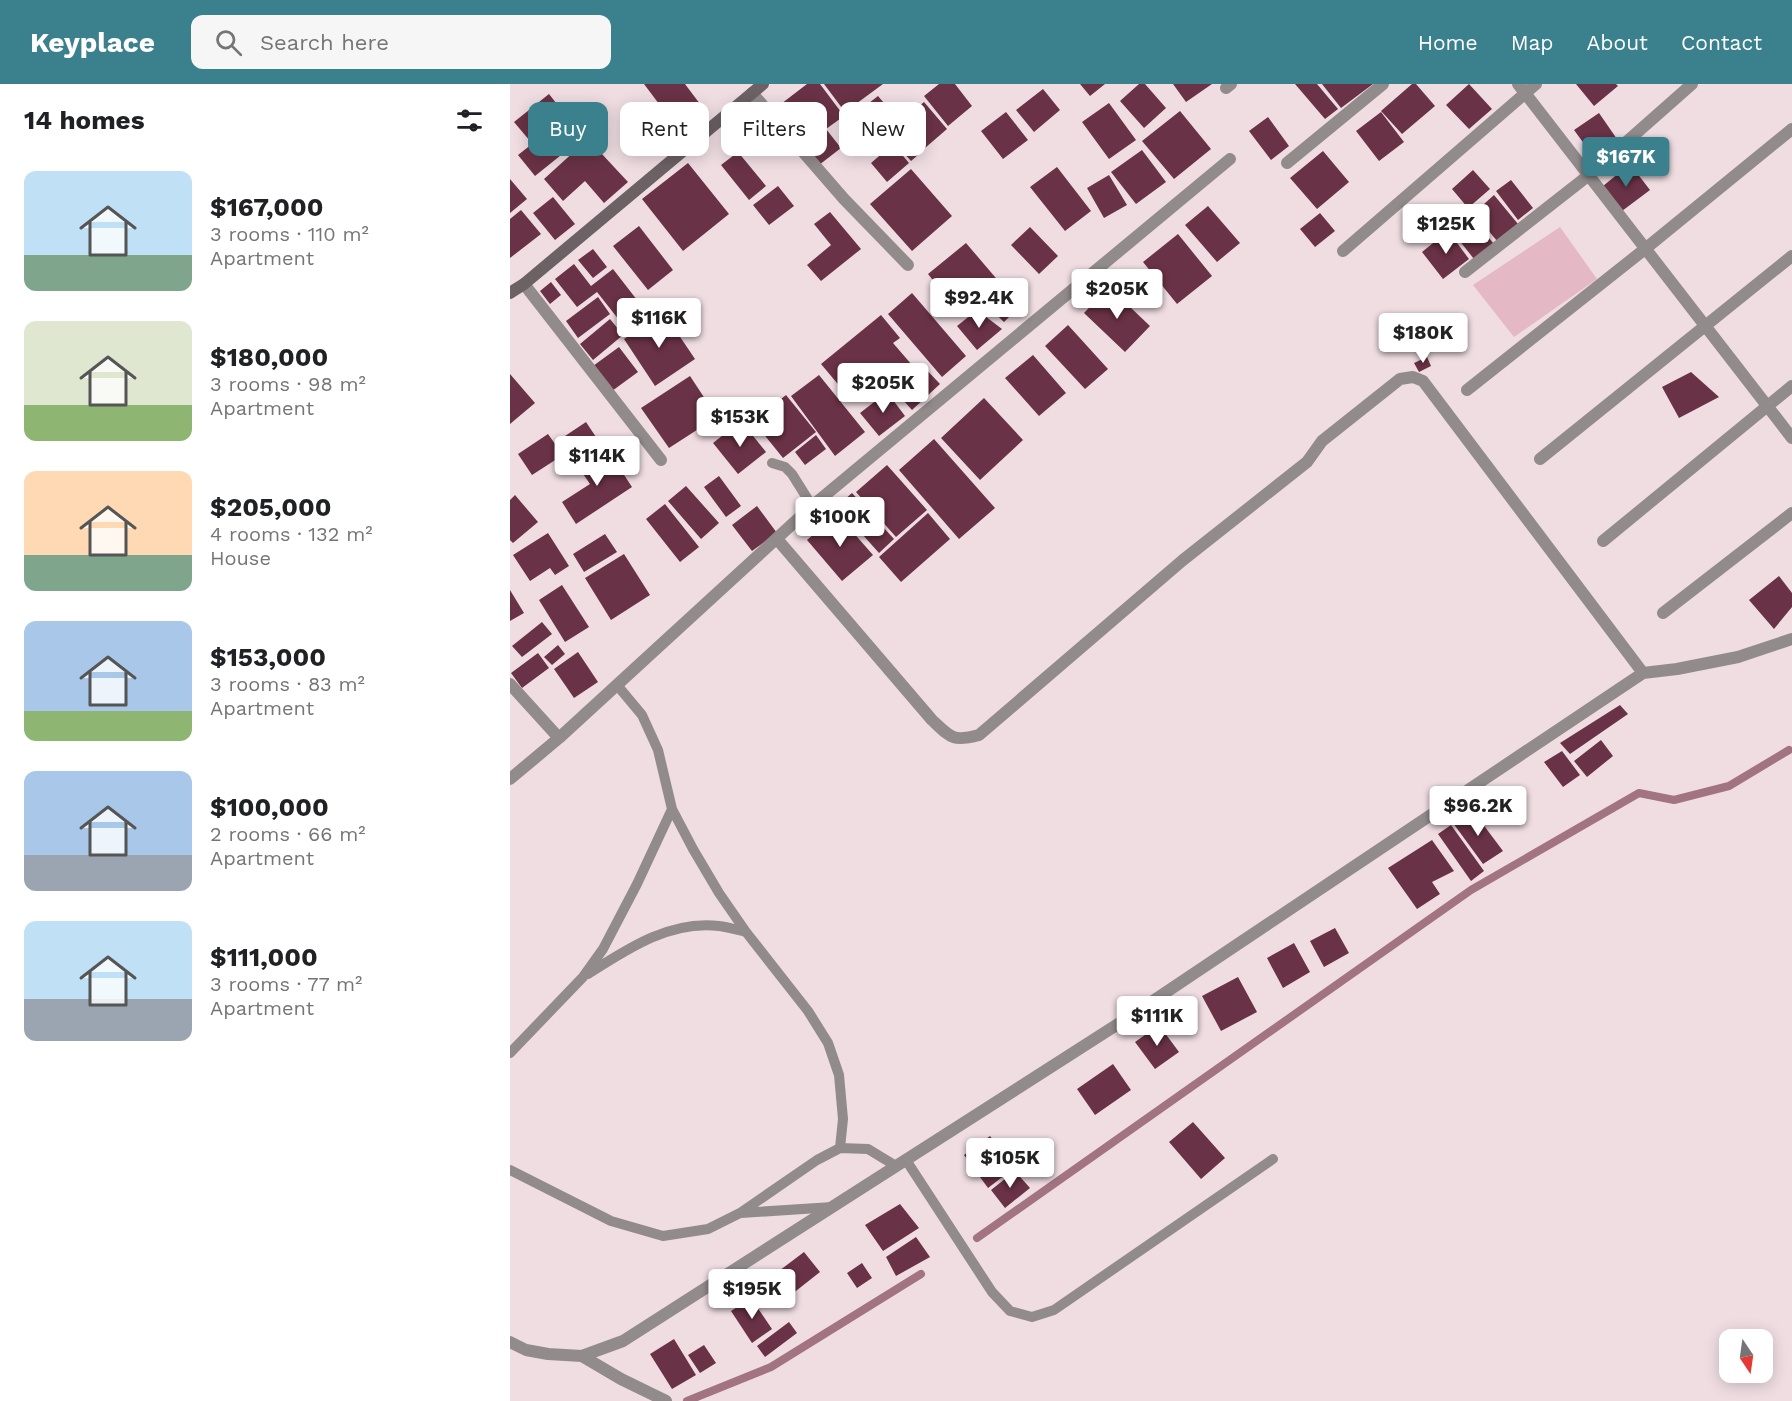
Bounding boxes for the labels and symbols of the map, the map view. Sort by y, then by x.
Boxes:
pin: $167K [1584,137,1668,188]
pin: $125K [1404,204,1488,255]
pin: $205K [1075,269,1159,320]
pin: $92.4K [930,278,1028,329]
pin: $116K [617,298,701,349]
pin: $180K [1381,313,1465,364]
pin: $205K [841,363,925,414]
pin: $153K [698,397,782,448]
pin: $114K [555,436,639,487]
pin: $100K [798,497,882,548]
pin: $96.2K [1429,786,1527,837]
pin: $111K [1115,996,1199,1047]
pin: $105K [968,1138,1052,1189]
pin: $195K [710,1269,794,1320]
north arrow [1719,1329,1773,1383]

